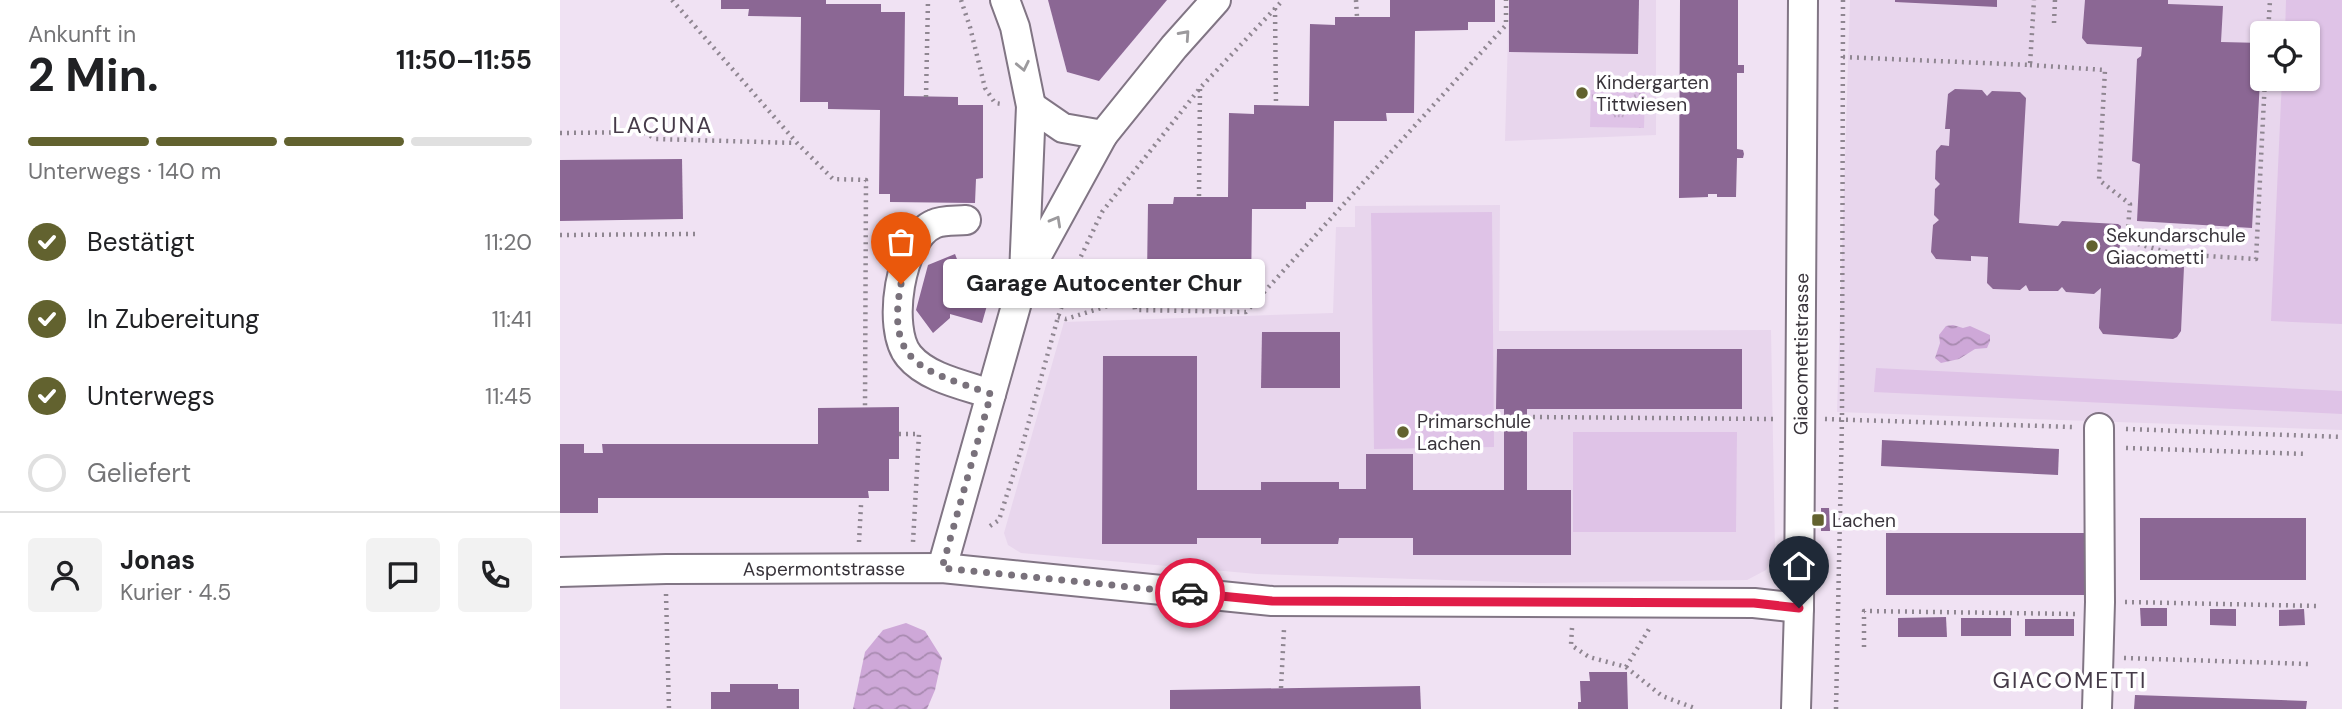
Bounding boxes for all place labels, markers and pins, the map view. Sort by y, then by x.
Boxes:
place label: Kindergarten Tittwiesen [1596,70,1709,117]
marker: Kindergarten Tittwiesen [1574,85,1590,101]
pin [871,212,931,284]
place label: Sekundarschule Giacometti [2106,223,2246,270]
marker: Sekundarschule Giacometti [2084,238,2100,254]
callout: Garage Autocenter Chur [943,260,1265,308]
place label: Primarschule Lachen [1417,409,1531,456]
marker: Primarschule Lachen [1395,424,1411,440]
place label: Lachen [1832,508,1896,533]
marker: Lachen [1810,512,1826,528]
pin [1769,536,1829,608]

